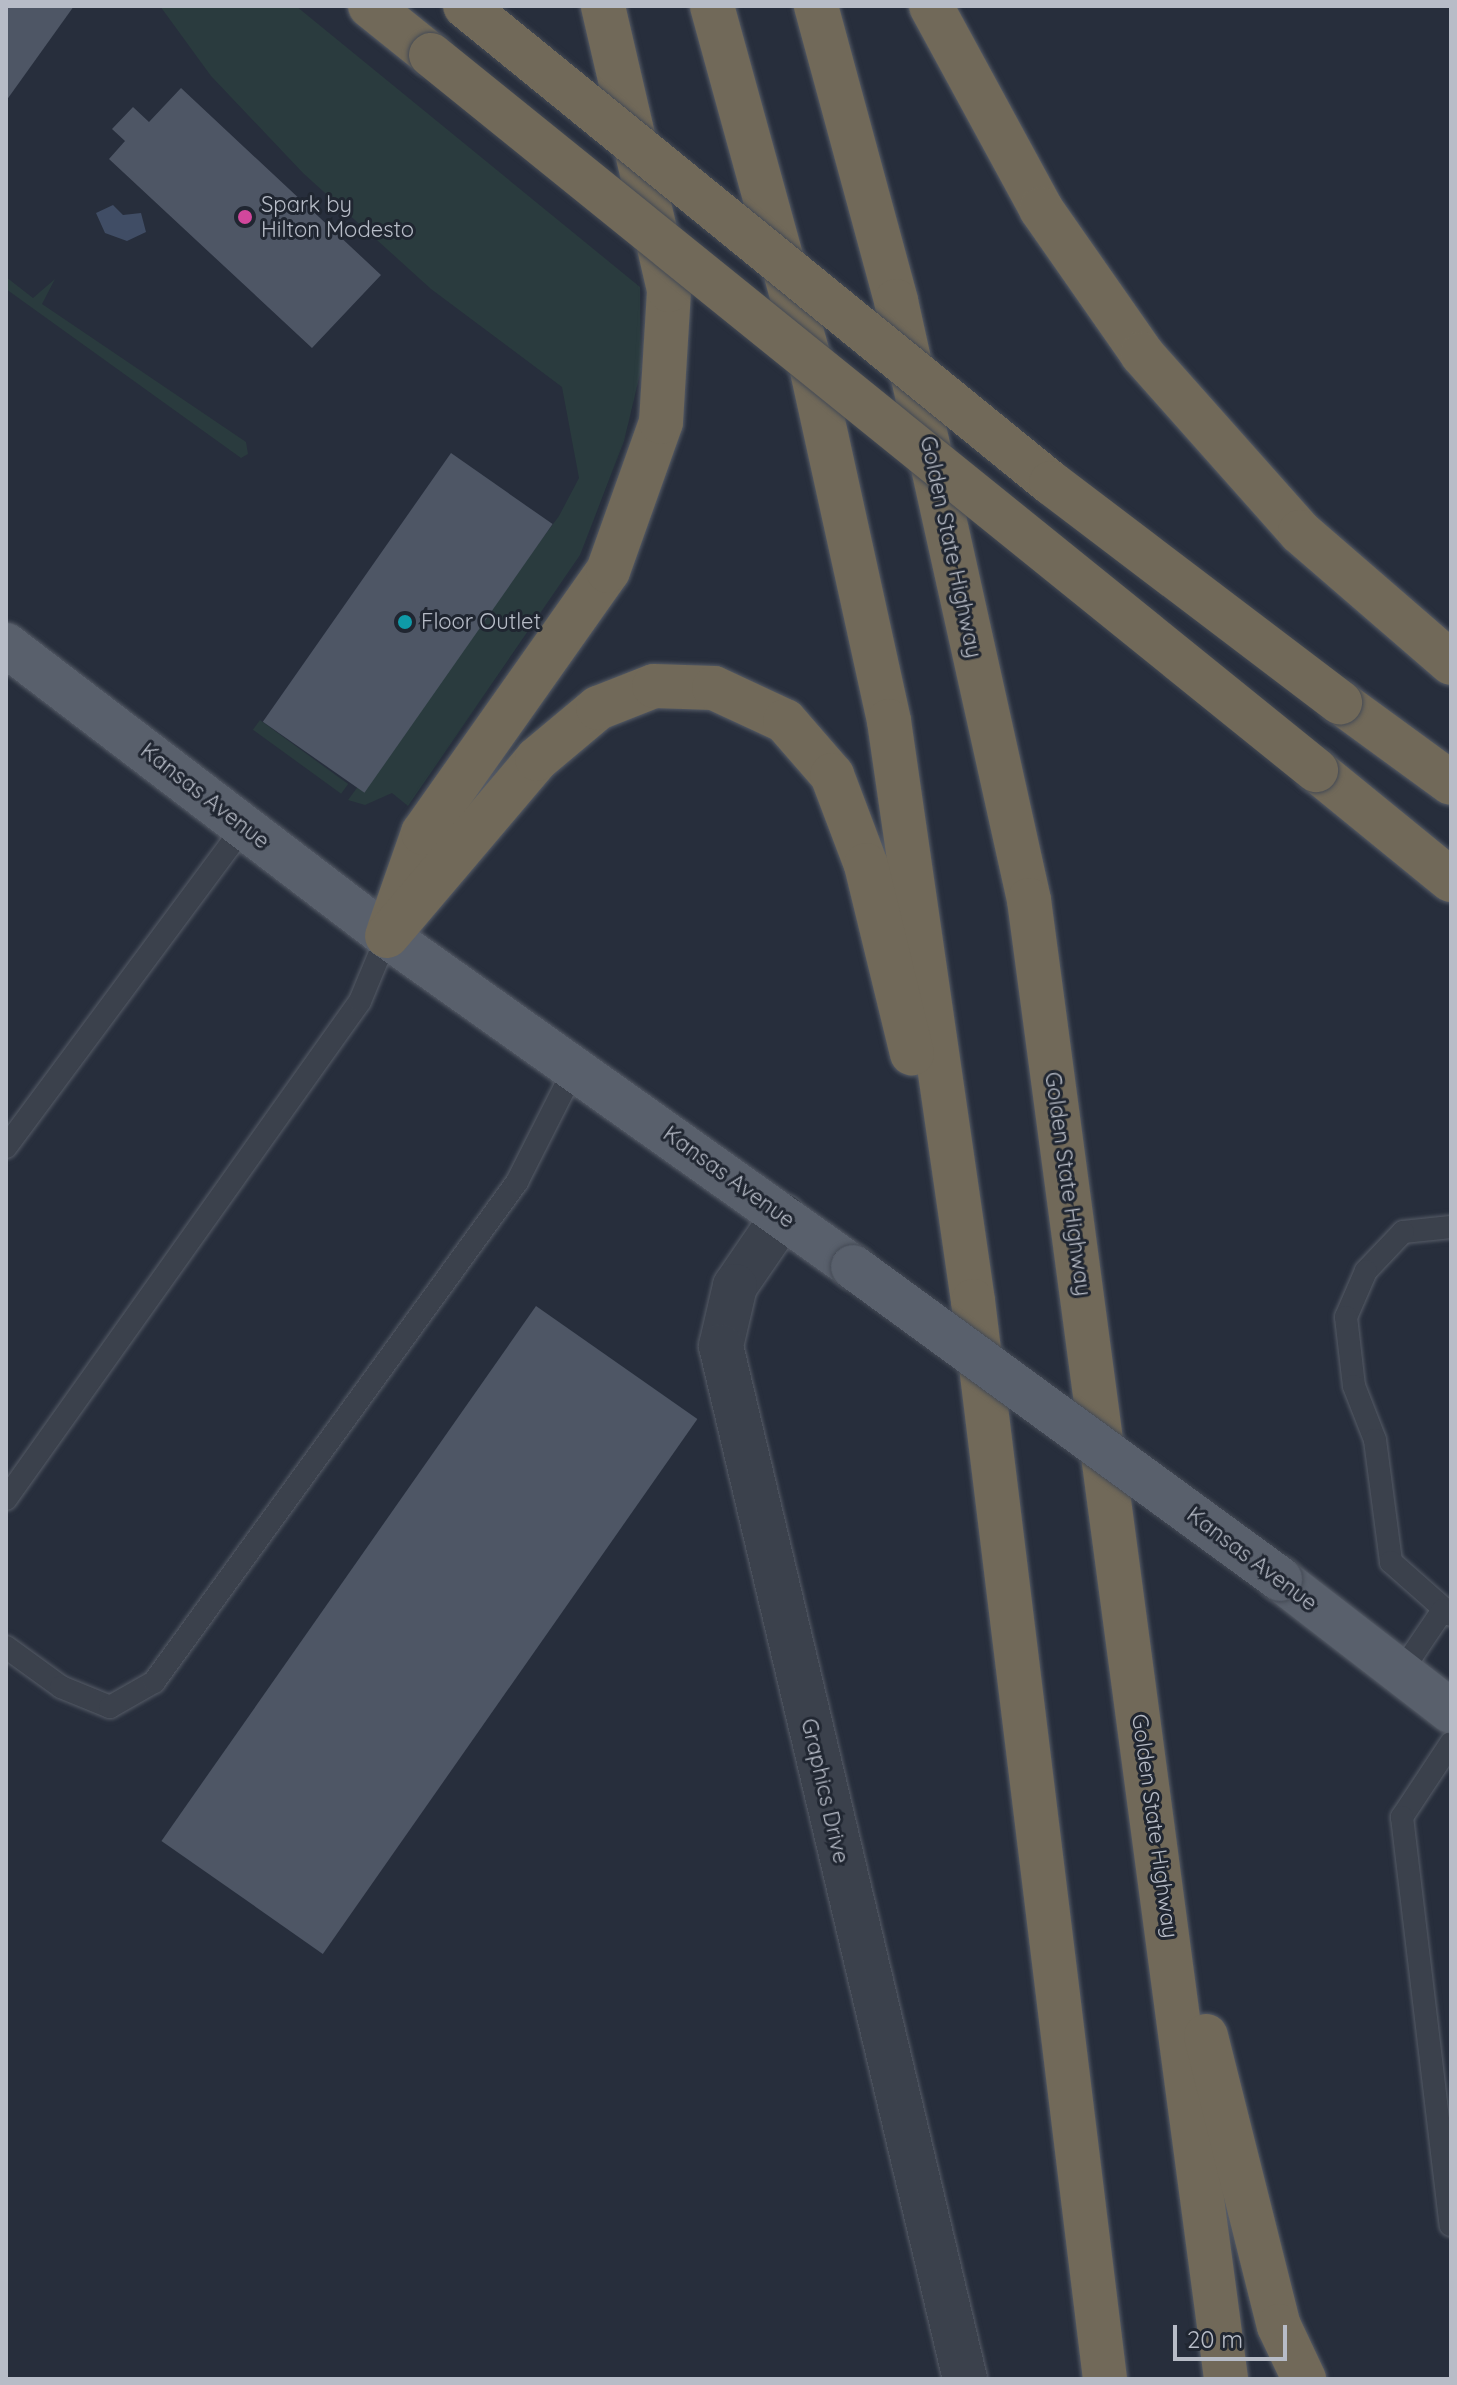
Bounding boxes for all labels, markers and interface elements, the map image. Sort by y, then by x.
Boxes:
place label: Spark by Hilton Modesto [261,191,414,242]
marker: Spark by Hilton Modesto [236,208,254,226]
street label: Golden State Highway [915,434,987,660]
place label: Floor Outlet [421,609,541,635]
marker: Floor Outlet [396,613,414,631]
street label: Kansas Avenue [135,737,275,855]
street label: Golden State Highway [1039,1070,1097,1298]
street label: Kansas Avenue [658,1120,800,1234]
street label: Kansas Avenue [1182,1501,1322,1617]
street label: Golden State Highway [1126,1712,1184,1940]
street label: Graphics Drive [795,1716,855,1866]
scale bar [1177,2309,1291,2359]
text: 20 m [1187,2324,1243,2354]

